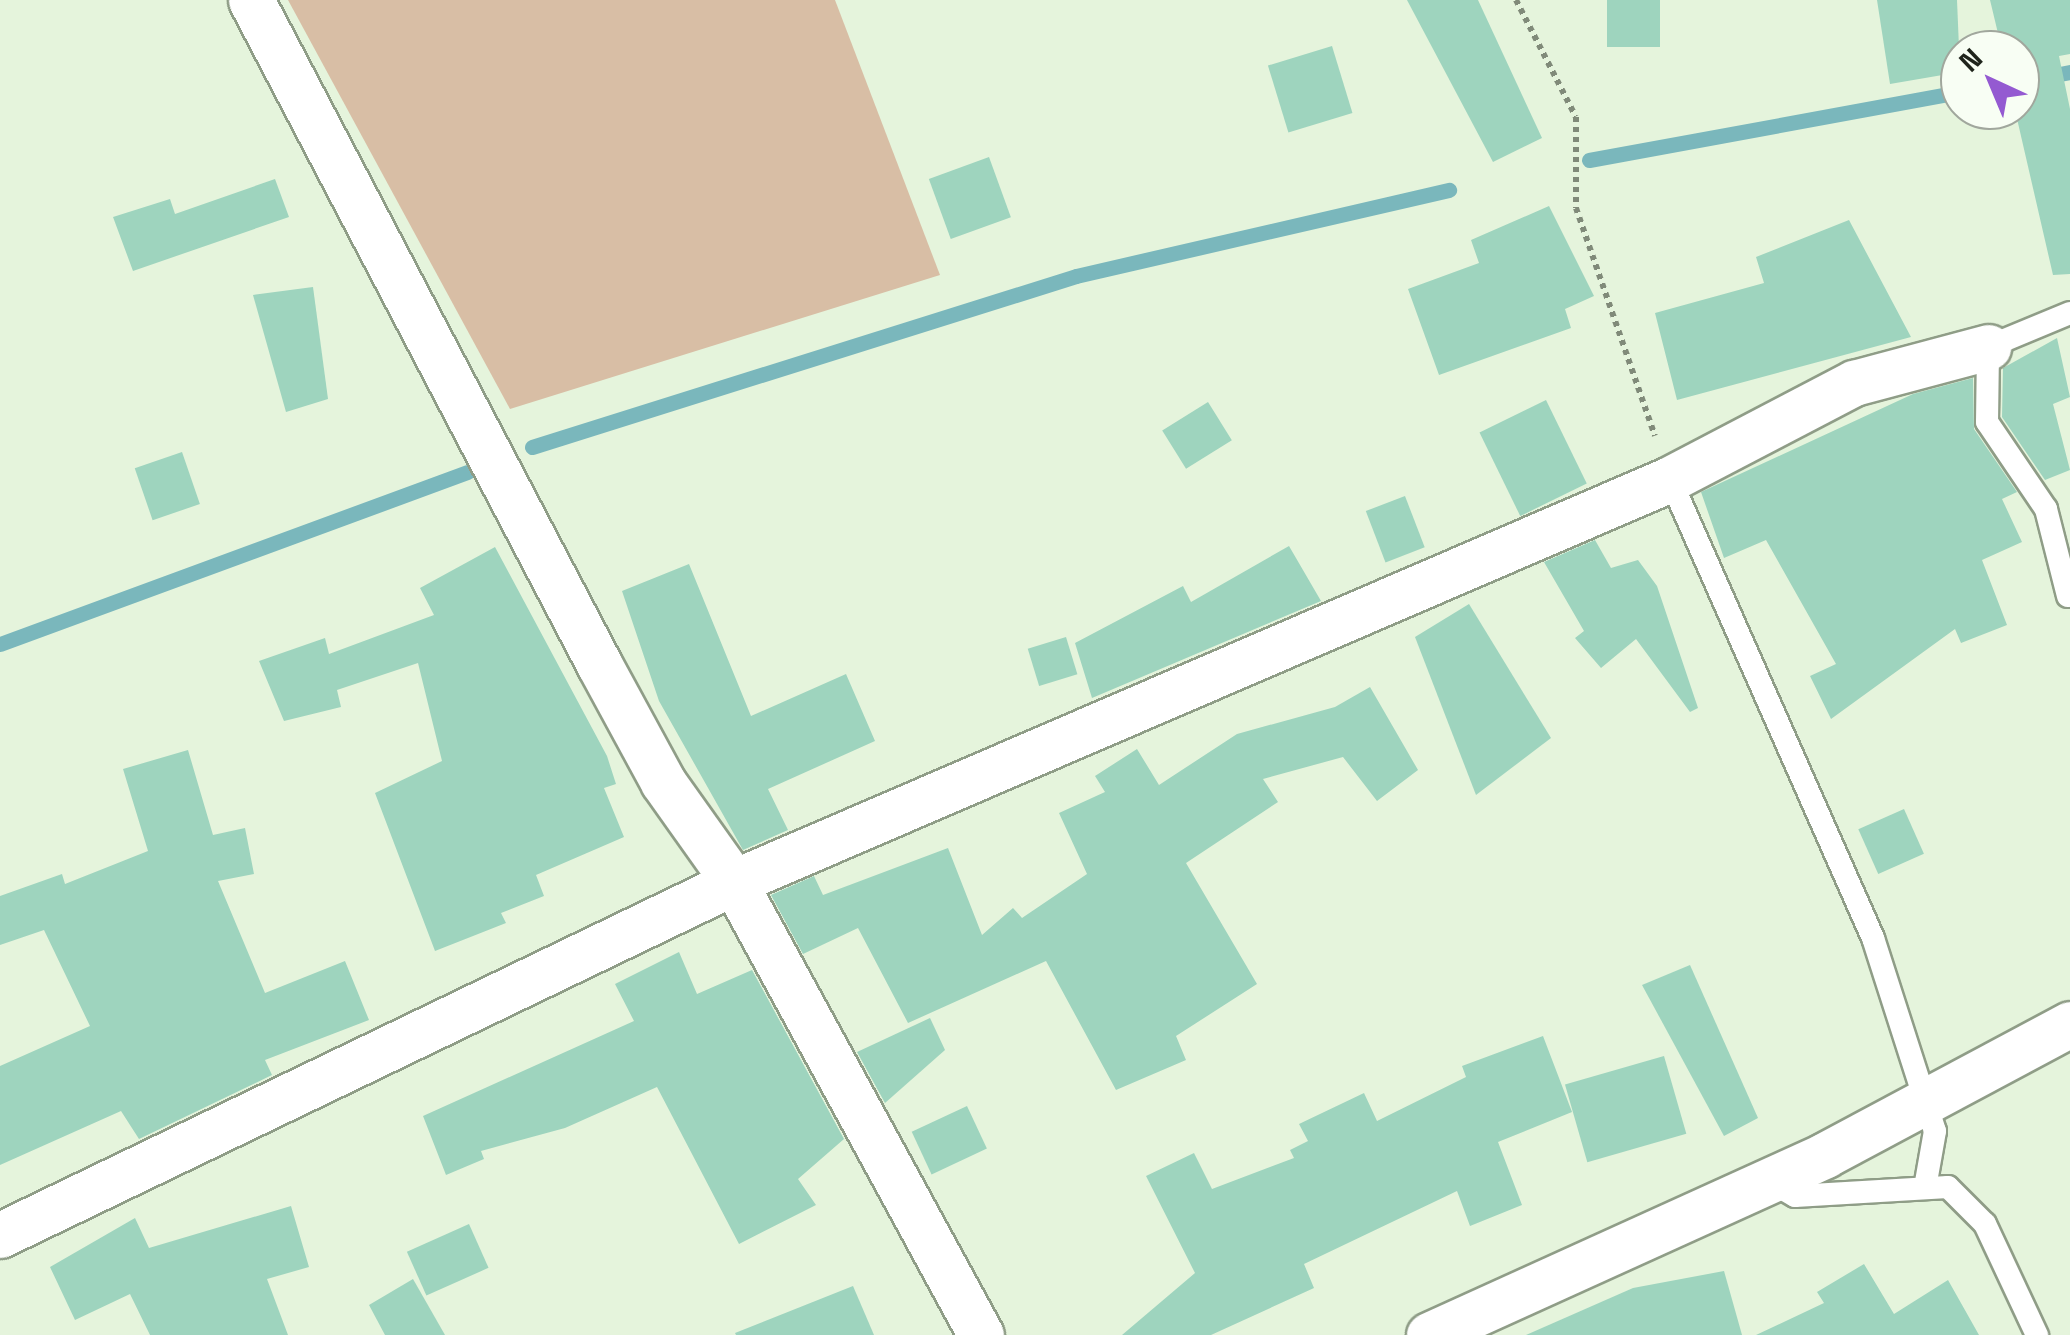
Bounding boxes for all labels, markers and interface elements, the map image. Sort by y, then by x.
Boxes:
north arrow [1940,30,2040,130]
text: N [1951,40,1990,79]

